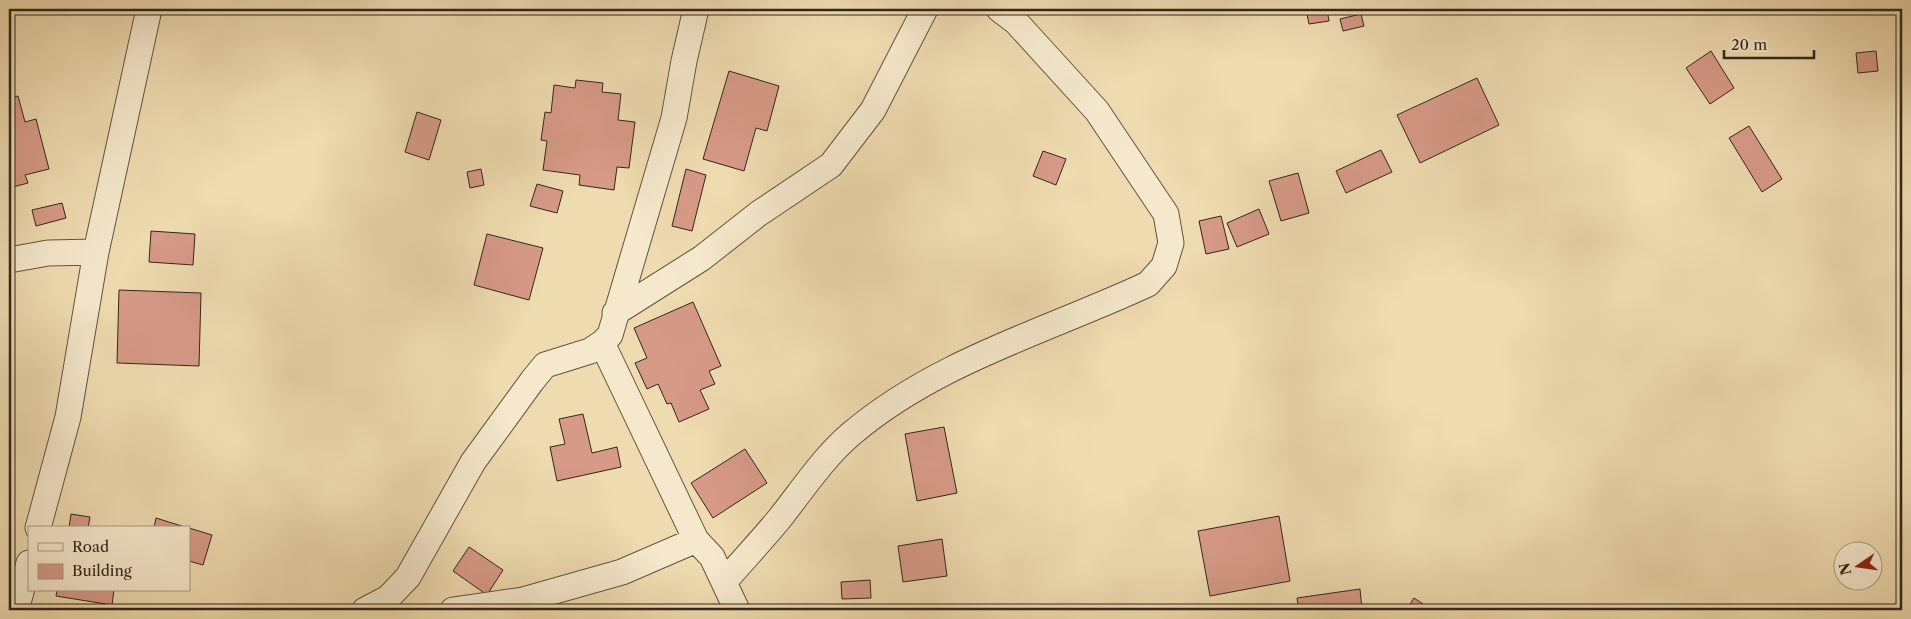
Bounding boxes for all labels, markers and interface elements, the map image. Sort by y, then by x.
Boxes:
scale bar [1724,28,1814,60]
text: 20 m [1731,35,1767,54]
legend [28,526,190,592]
text: Road [72,537,109,556]
north arrow [1834,542,1884,592]
text: Building [72,561,132,580]
text: N [1835,561,1855,577]

